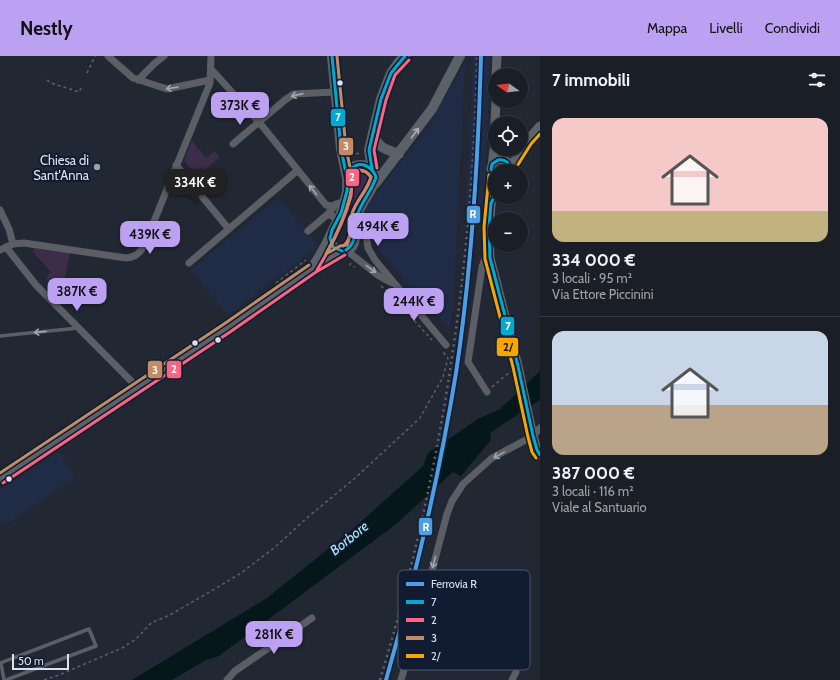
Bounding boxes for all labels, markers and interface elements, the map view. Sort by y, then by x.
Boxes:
text: Nestly [20,17,73,40]
text: Mappa [647,19,687,37]
text: Livelli [709,19,743,37]
text: Condividi [765,19,820,37]
north arrow [488,68,528,108]
map controls [488,68,528,252]
icon: filters [806,69,828,91]
text: 7 immobili [552,70,630,90]
unlabelled marker [335,78,345,88]
one-way arrow [166,84,179,92]
pin: 373K € [207,92,273,126]
one-way arrow [290,92,303,100]
text: 373K € [220,97,260,113]
line badge: 7 [330,108,346,127]
text: 7 [335,110,341,124]
button: locate [488,116,528,156]
one-way arrow [411,127,419,138]
line badge: 3 [338,137,354,156]
text: 3 [343,139,349,153]
icon: home [654,144,726,216]
place label: Chiesa di Sant'Anna [33,152,90,183]
marker: Chiesa di Sant'Anna [92,162,102,172]
button: + [488,164,528,204]
line badge: 2 [345,168,360,187]
pin: 334K € [162,169,228,203]
text: 2 [349,170,355,184]
text: 334K € [174,174,216,190]
one-way arrow [309,184,318,195]
line badge: R [466,205,481,224]
text: R [470,207,477,221]
button: − [488,212,528,252]
pin: 494K € [345,213,411,247]
text: 494K € [357,218,399,234]
pin: 439K € [117,221,183,255]
text: 439K € [129,226,171,242]
text: 334 000 € [552,250,635,270]
one-way arrow [365,265,376,273]
text: 3 locali · 95 m² [552,270,632,286]
pin: 387K € [44,278,110,312]
text: 387K € [57,283,97,299]
text: Via Ettore Piccinini [552,286,653,302]
pin: 244K € [381,288,447,322]
text: 244K € [393,293,435,309]
line badge: 7 [500,316,515,336]
text: 7 [505,319,511,333]
one-way arrow [34,328,47,336]
unlabelled marker [213,335,223,345]
line badge: 2/ [496,337,519,357]
unlabelled marker [190,338,200,348]
text: 2/ [503,340,514,354]
icon: home [654,357,726,429]
line badge: 3 [147,360,163,379]
line badge: 2 [166,360,182,379]
text: 2 [171,362,177,376]
text: 3 [152,363,158,377]
one-way arrow [493,452,505,459]
text: 387 000 € [552,463,635,483]
unlabelled marker [4,474,14,484]
text: 3 locali · 116 m² [552,483,634,499]
text: Viale al Santuario [552,499,647,515]
water label: Borbore [326,517,372,559]
line badge: R [418,517,433,536]
text: R [423,520,430,534]
one-way arrow [430,555,437,568]
legend [398,570,530,670]
text: Ferrovia R [431,577,477,591]
text: 7 [431,595,437,609]
text: 2 [431,613,437,627]
pin: 281K € [241,621,307,655]
text: 281K € [255,626,293,642]
text: 3 [431,631,437,645]
text: 2/ [431,649,441,663]
scale bar [12,652,69,671]
text: 50 m [18,654,44,668]

